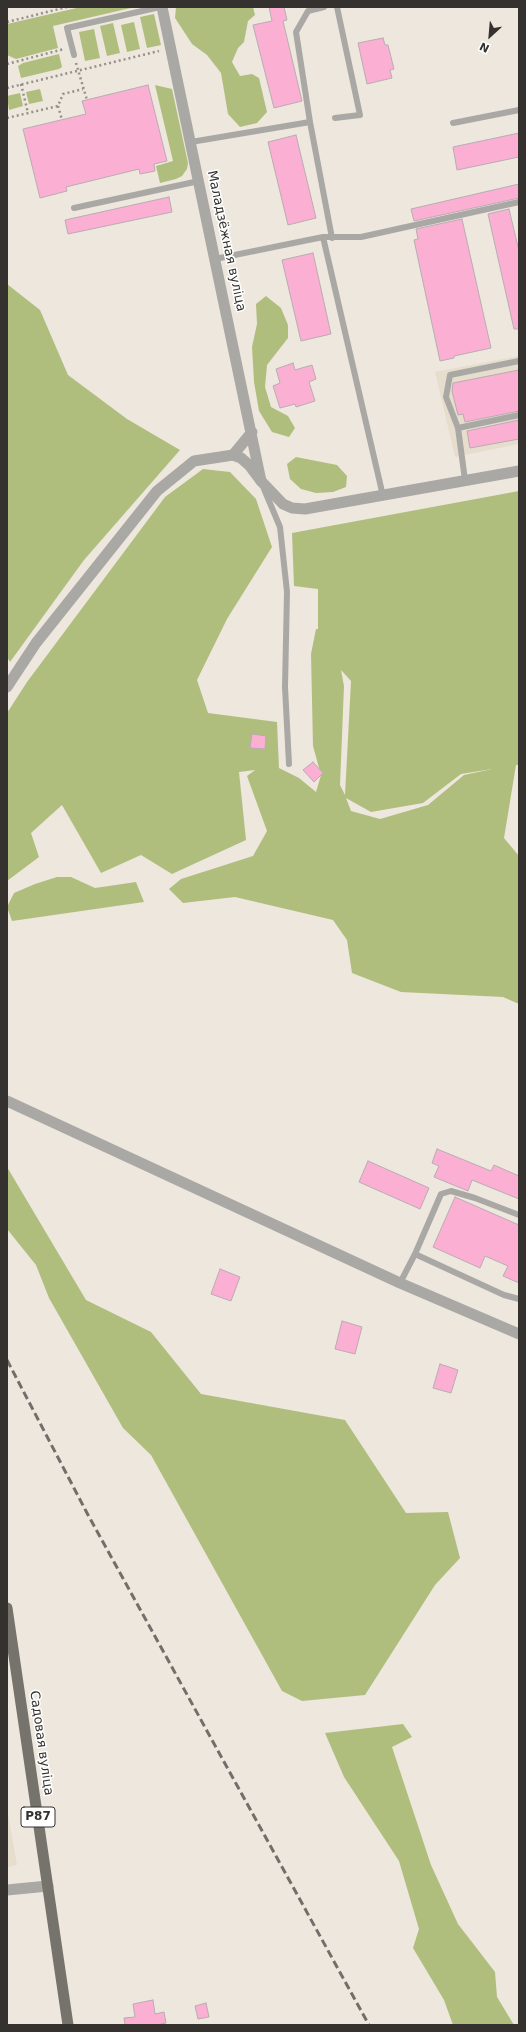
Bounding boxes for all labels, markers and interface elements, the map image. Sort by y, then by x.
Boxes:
north arrow [470,16,510,56]
text: N [478,39,492,55]
street label: Маладзёжная вуліца [203,169,249,313]
street label: Садовая вуліца [26,1690,56,1796]
road number: Р87 [21,1807,55,1827]

